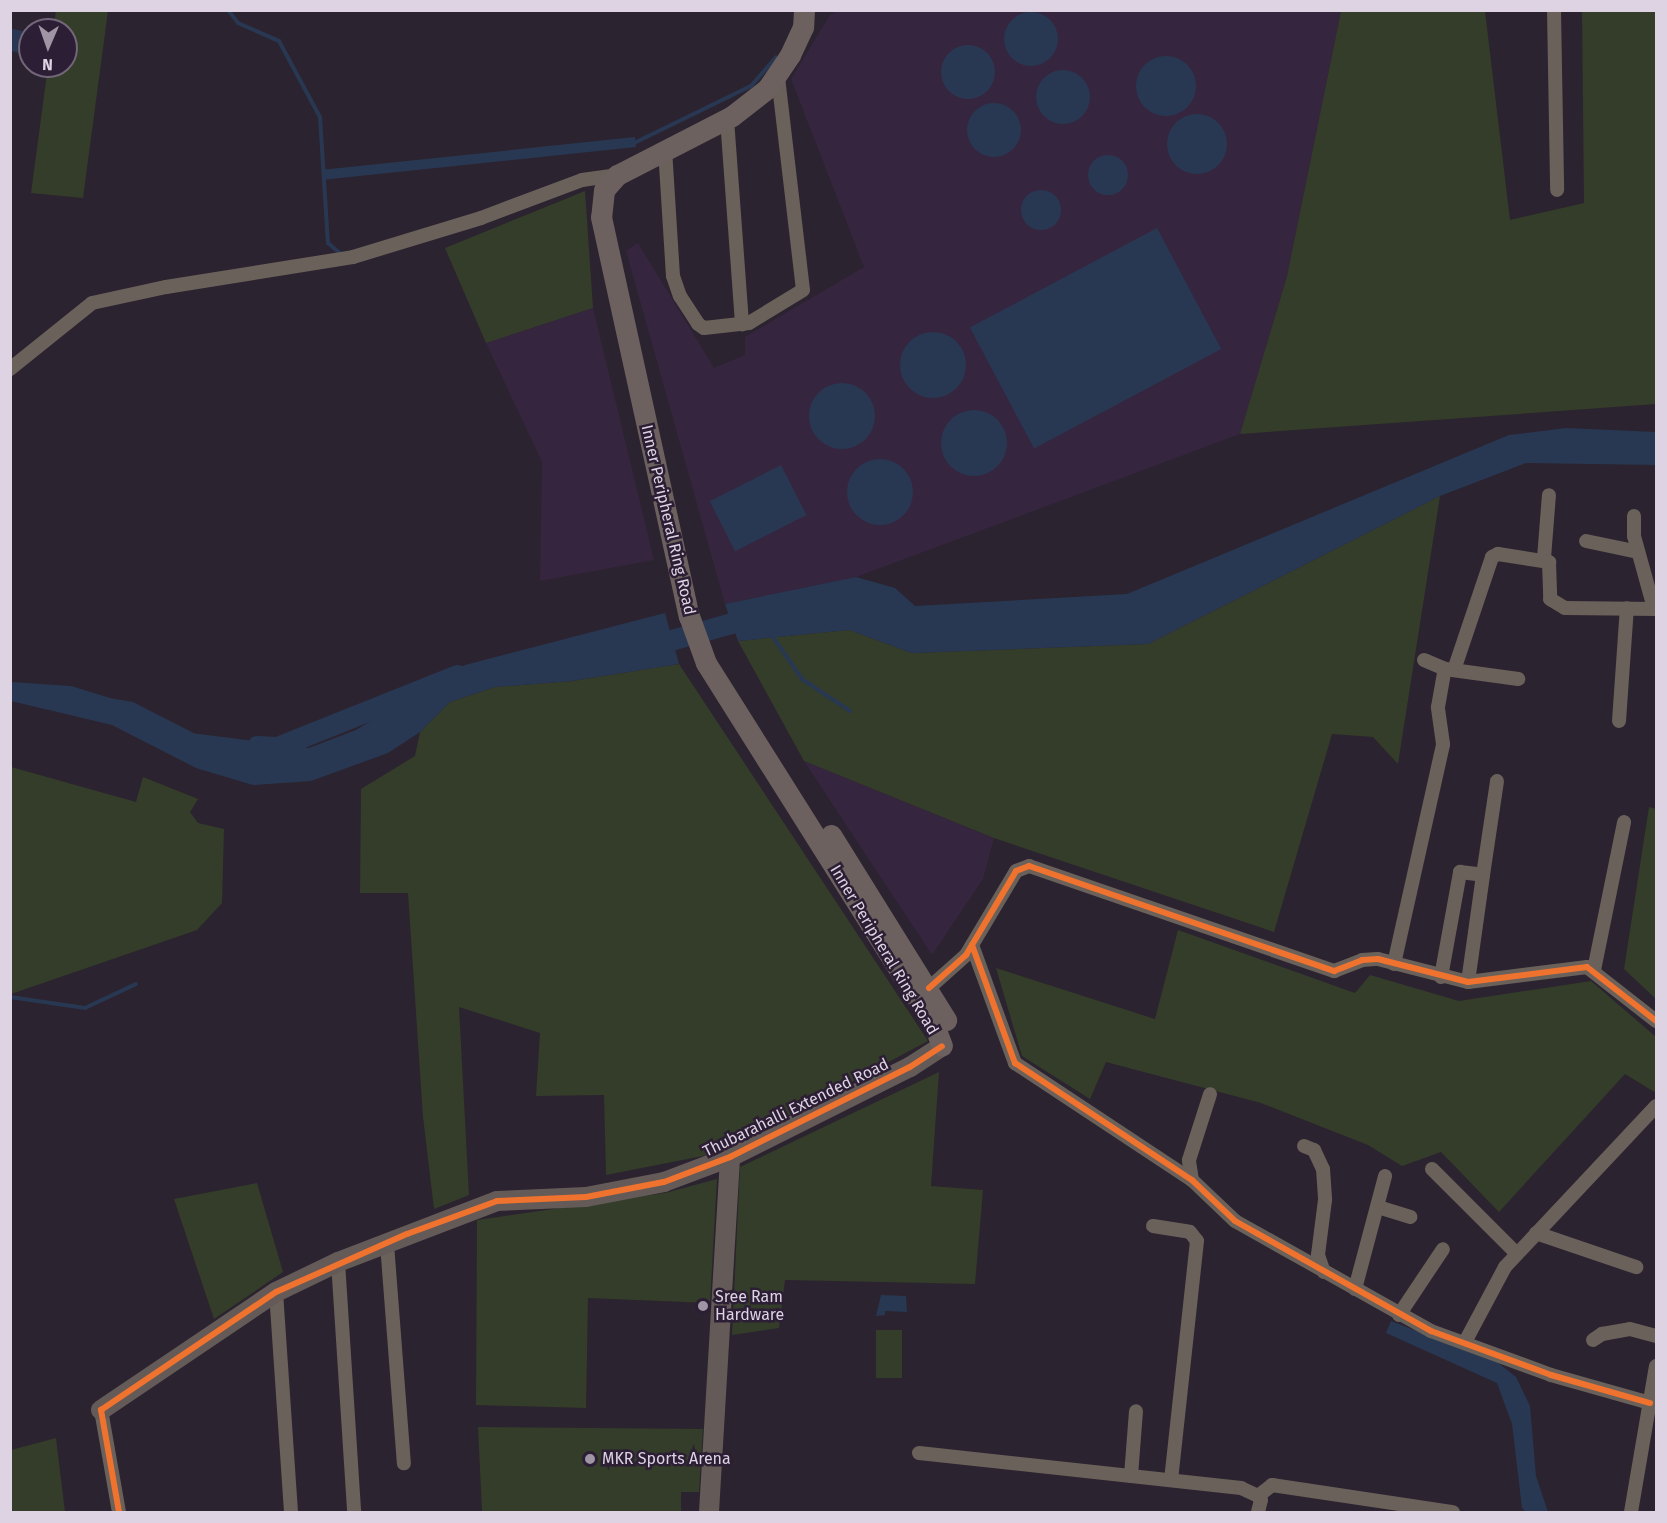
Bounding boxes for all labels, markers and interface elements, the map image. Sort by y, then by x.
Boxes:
north arrow [18,18,78,78]
text: N [42,55,53,74]
street label: Inner Peripheral Ring Road [637,423,699,617]
street label: Inner Peripheral Ring Road [826,862,942,1038]
street label: Thubarahalli Extended Road [700,1055,892,1161]
place label: Sree Ram Hardware [715,1287,784,1325]
marker: Sree Ram Hardware [696,1299,710,1313]
place label: MKR Sports Arena [602,1449,731,1469]
marker: MKR Sports Arena [583,1452,597,1466]

